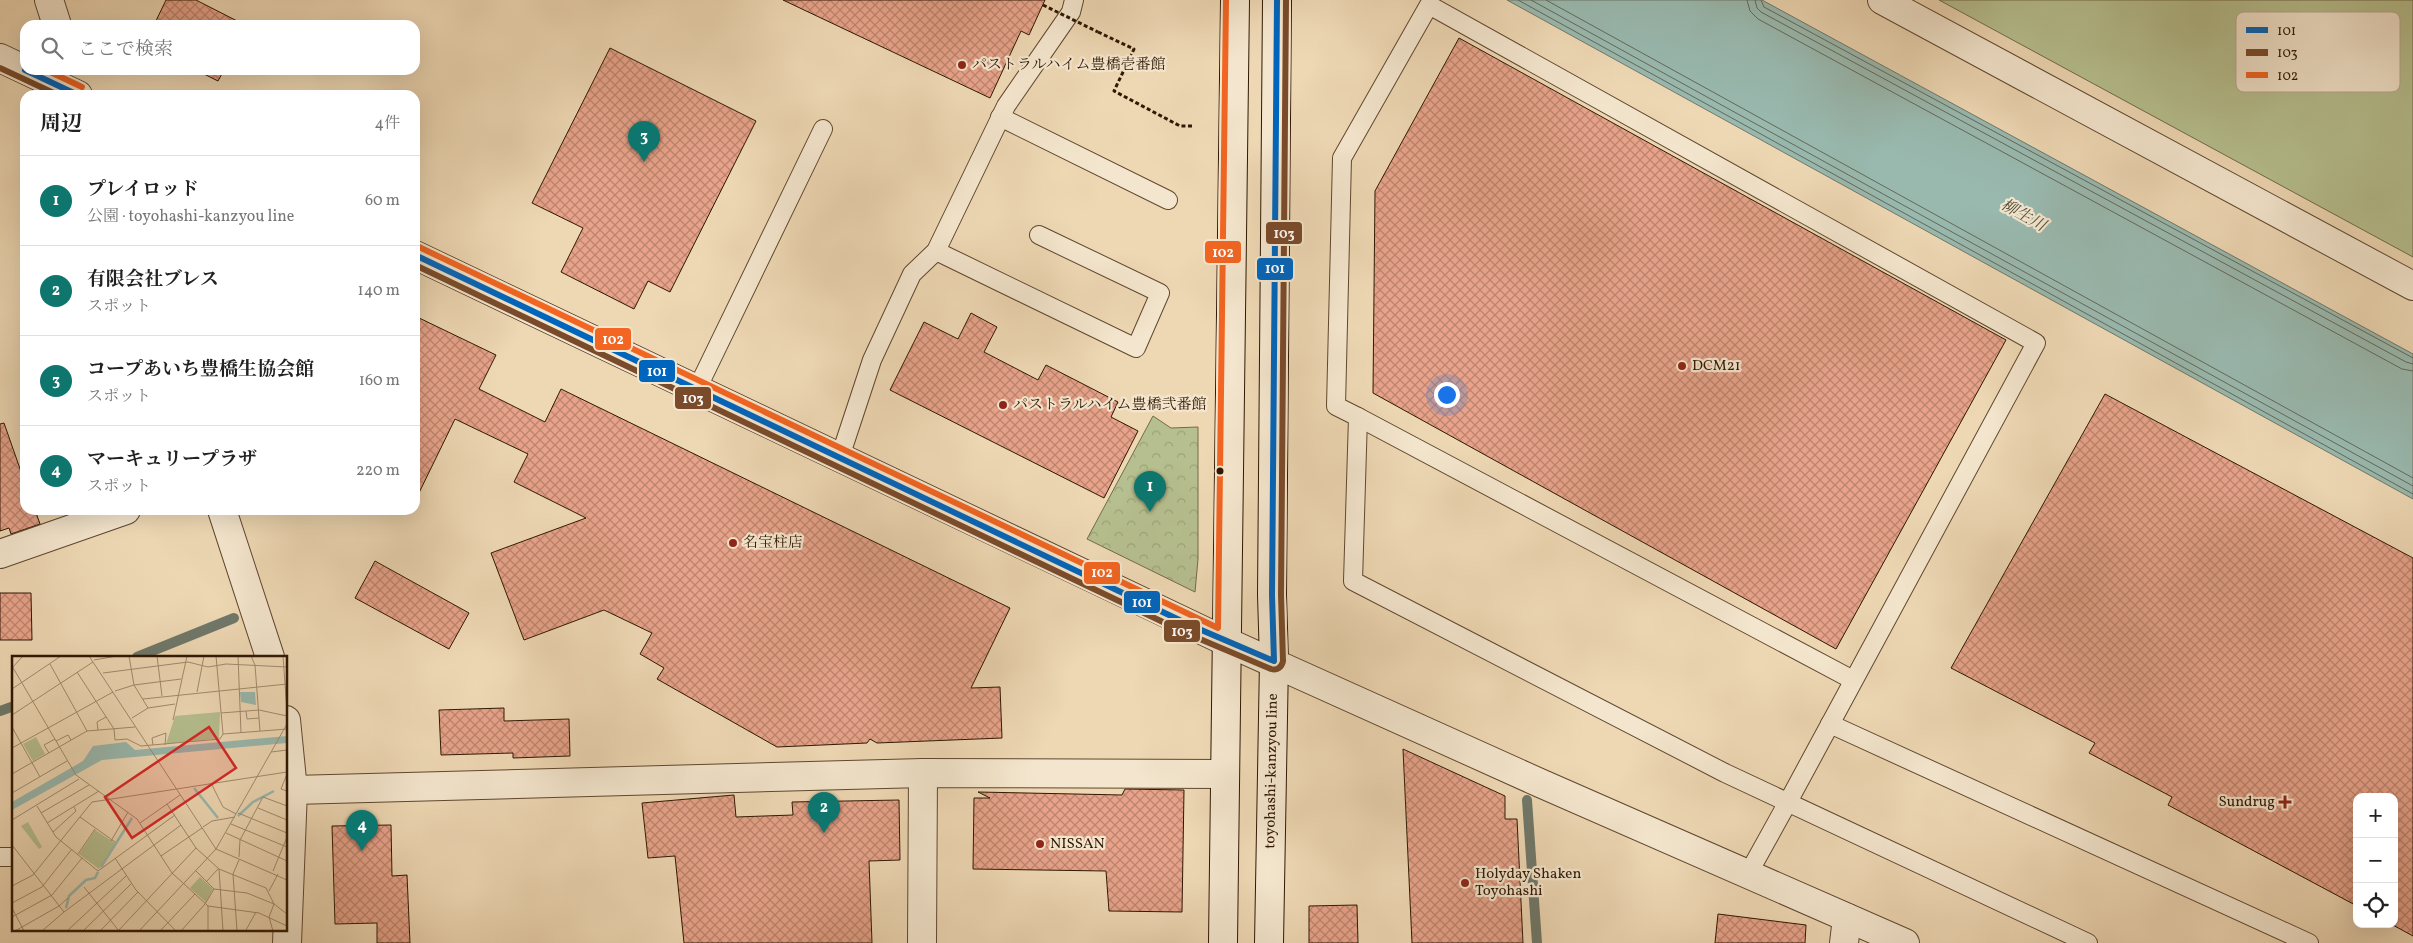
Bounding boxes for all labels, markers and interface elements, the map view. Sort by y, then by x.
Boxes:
legend [2236,12,2400,92]
search box [20,20,420,75]
text: 101 [2277,22,2296,41]
icon: search [38,34,66,62]
text: ここで検索 [78,37,173,63]
text: 103 [2277,44,2298,63]
place label: パストラルハイム豊橋壱番館 [972,55,1166,76]
marker: パストラルハイム豊橋壱番館 [956,59,968,71]
text: 102 [2277,67,2298,86]
text: 周辺 [40,110,82,139]
text: 4件 [374,113,400,135]
pin: 3 [628,121,660,162]
text: プレイロッド [87,177,199,203]
text: 1 [53,190,59,212]
text: 60 m [365,190,400,212]
water label: 柳生川 [1997,195,2051,238]
text: 公園 · toyohashi-kanzyou line [87,206,294,228]
line badge: 103 [1265,221,1303,245]
text: 103 [1273,225,1295,244]
line badge: 102 [1204,240,1242,264]
text: 102 [1212,244,1234,263]
line badge: 101 [1256,257,1294,281]
text: 101 [1265,260,1285,279]
text: 有限会社ブレス [87,267,219,293]
text: 2 [52,280,60,302]
text: 140 m [358,280,400,302]
text: スポット [87,296,151,318]
line badge: 102 [594,327,632,351]
text: 102 [602,331,624,350]
place label: DCM21 [1692,356,1741,377]
text: コープあいち豊橋生協会館 [87,357,314,383]
line badge: 101 [638,359,676,383]
marker: DCM21 [1676,360,1688,372]
text: 101 [647,363,667,382]
text: 3 [52,370,60,392]
text: 160 m [359,370,400,392]
your location [1434,382,1460,408]
text: スポット [87,386,151,408]
line badge: 103 [674,386,712,410]
text: 103 [682,390,704,409]
place label: パストラルハイム豊橋弐番館 [1013,395,1207,416]
marker: パストラルハイム豊橋弐番館 [997,399,1009,411]
text: マーキュリープラザ [87,447,257,473]
text: 4 [51,460,61,482]
text: 220 m [356,460,400,482]
unlabelled marker [1215,466,1225,476]
pin: 1 [1134,471,1166,512]
text: スポット [87,476,151,498]
place label: 名宝柱店 [743,533,803,554]
marker: 名宝柱店 [727,537,739,549]
line badge: 102 [1083,561,1121,585]
text: 102 [1091,564,1113,583]
line badge: 101 [1123,590,1161,614]
text: 101 [1132,594,1152,613]
line badge: 103 [1163,619,1201,643]
text: 103 [1171,623,1193,642]
inset map [12,656,288,930]
street label: toyohashi-kanzyou line [1260,693,1284,849]
pin: 2 [808,792,840,833]
place label: Sundrug [2218,792,2275,813]
map controls [2353,793,2398,928]
button: + [2353,793,2398,838]
marker: Sundrug [2279,796,2291,808]
pin: 4 [346,810,378,851]
place label: NISSAN [1050,834,1105,855]
marker: NISSAN [1034,838,1046,850]
button: − [2353,838,2398,883]
place label: Holyday Shaken Toyohashi [1475,864,1581,902]
marker: Holyday Shaken Toyohashi [1459,877,1471,889]
button: locate [2353,883,2398,928]

